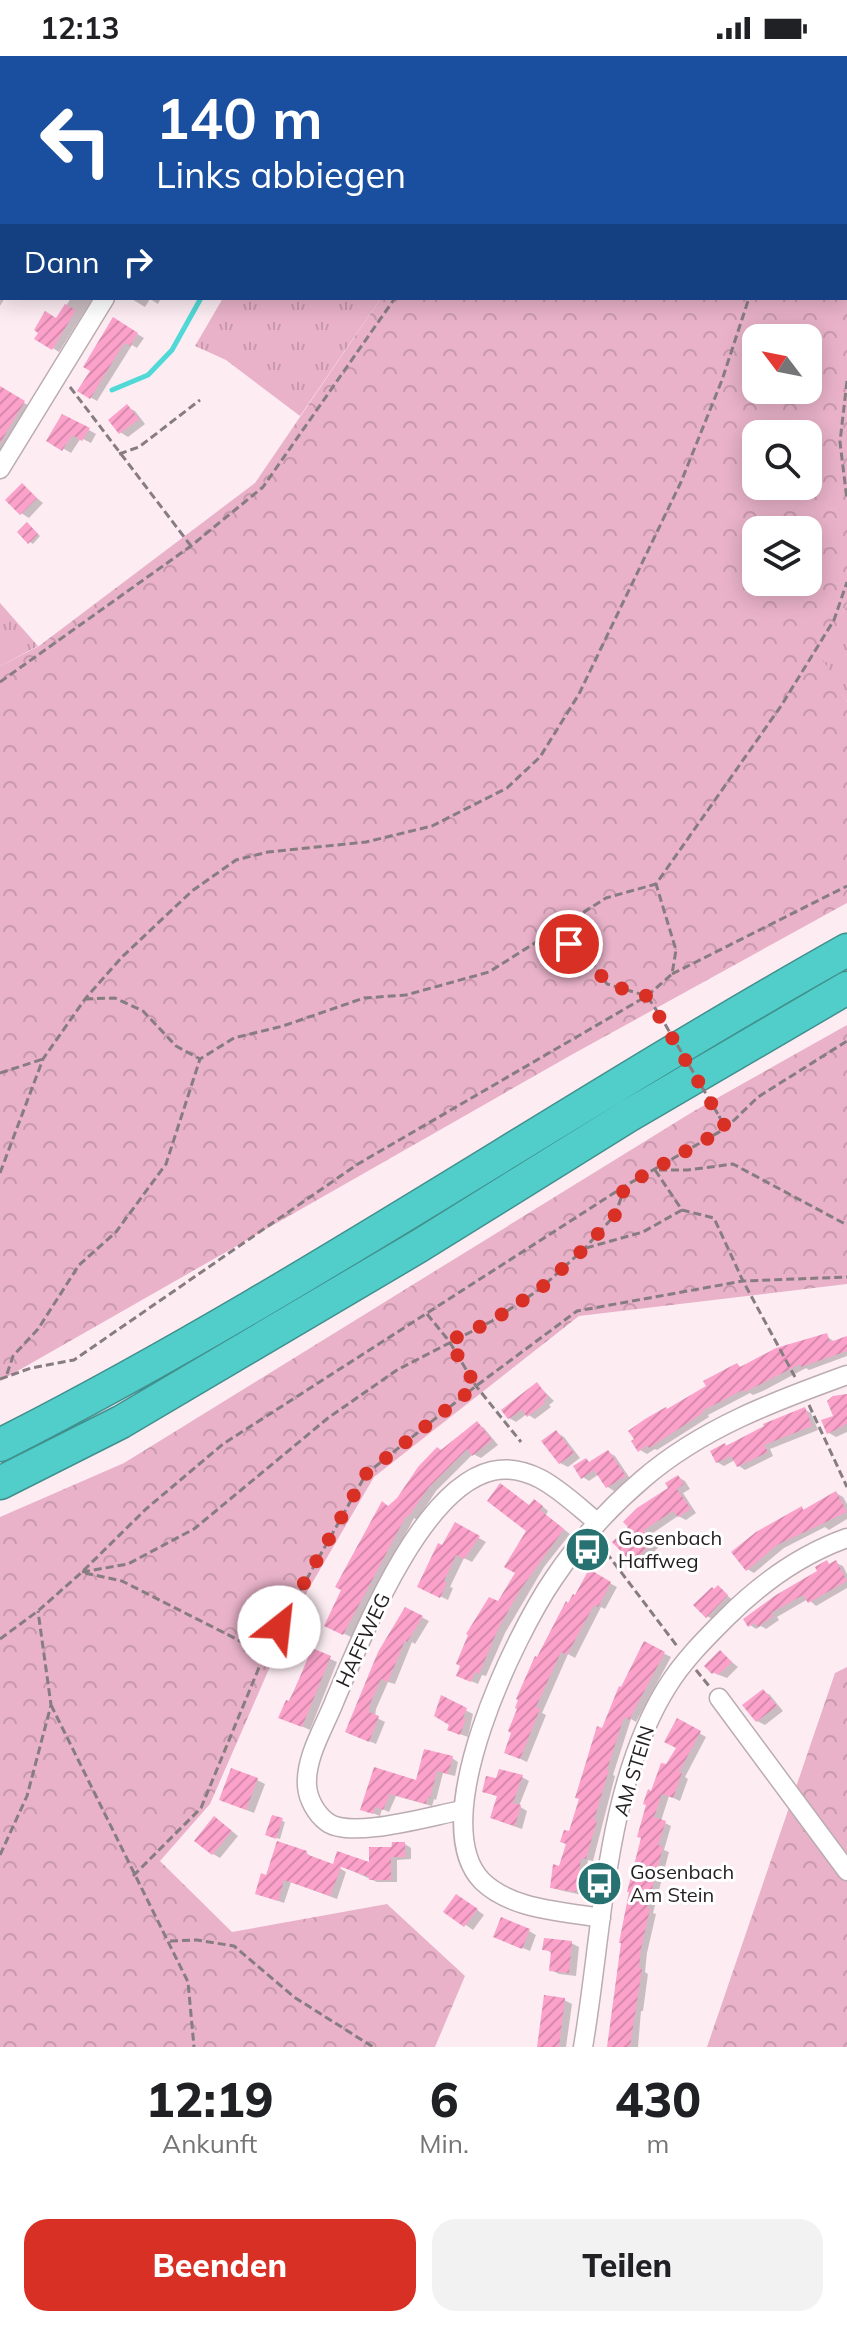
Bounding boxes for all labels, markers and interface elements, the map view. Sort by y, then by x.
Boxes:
text: 12:13 [40,9,119,47]
text: 140 m [156,83,323,153]
icon: left [24,88,128,192]
text: Links abbiegen [156,152,406,197]
icon: right [116,240,160,284]
text: Dann [24,243,100,281]
north arrow [742,324,822,404]
map controls [742,324,822,596]
button: search [742,420,822,500]
button: layers [742,516,822,596]
pin [535,910,603,978]
icon: arrive [547,922,591,966]
place label: Gosenbach Haffweg [618,1525,722,1573]
bus stop icon: Gosenbach Haffweg [563,1526,611,1574]
position arrow [237,1585,321,1669]
street label: HAFFWEG [330,1589,395,1691]
street label: AM STEIN [608,1723,659,1819]
place label: Gosenbach Am Stein [630,1859,734,1907]
bus stop icon: Gosenbach Am Stein [575,1860,623,1908]
text: 12:19 [146,2069,273,2129]
text: 6 [430,2069,459,2129]
text: 430 [615,2069,701,2129]
text: Ankunft [162,2127,257,2160]
text: Min. [419,2127,469,2160]
text: m [647,2127,669,2160]
button: Beenden [24,2219,416,2311]
button: Teilen [432,2219,823,2311]

